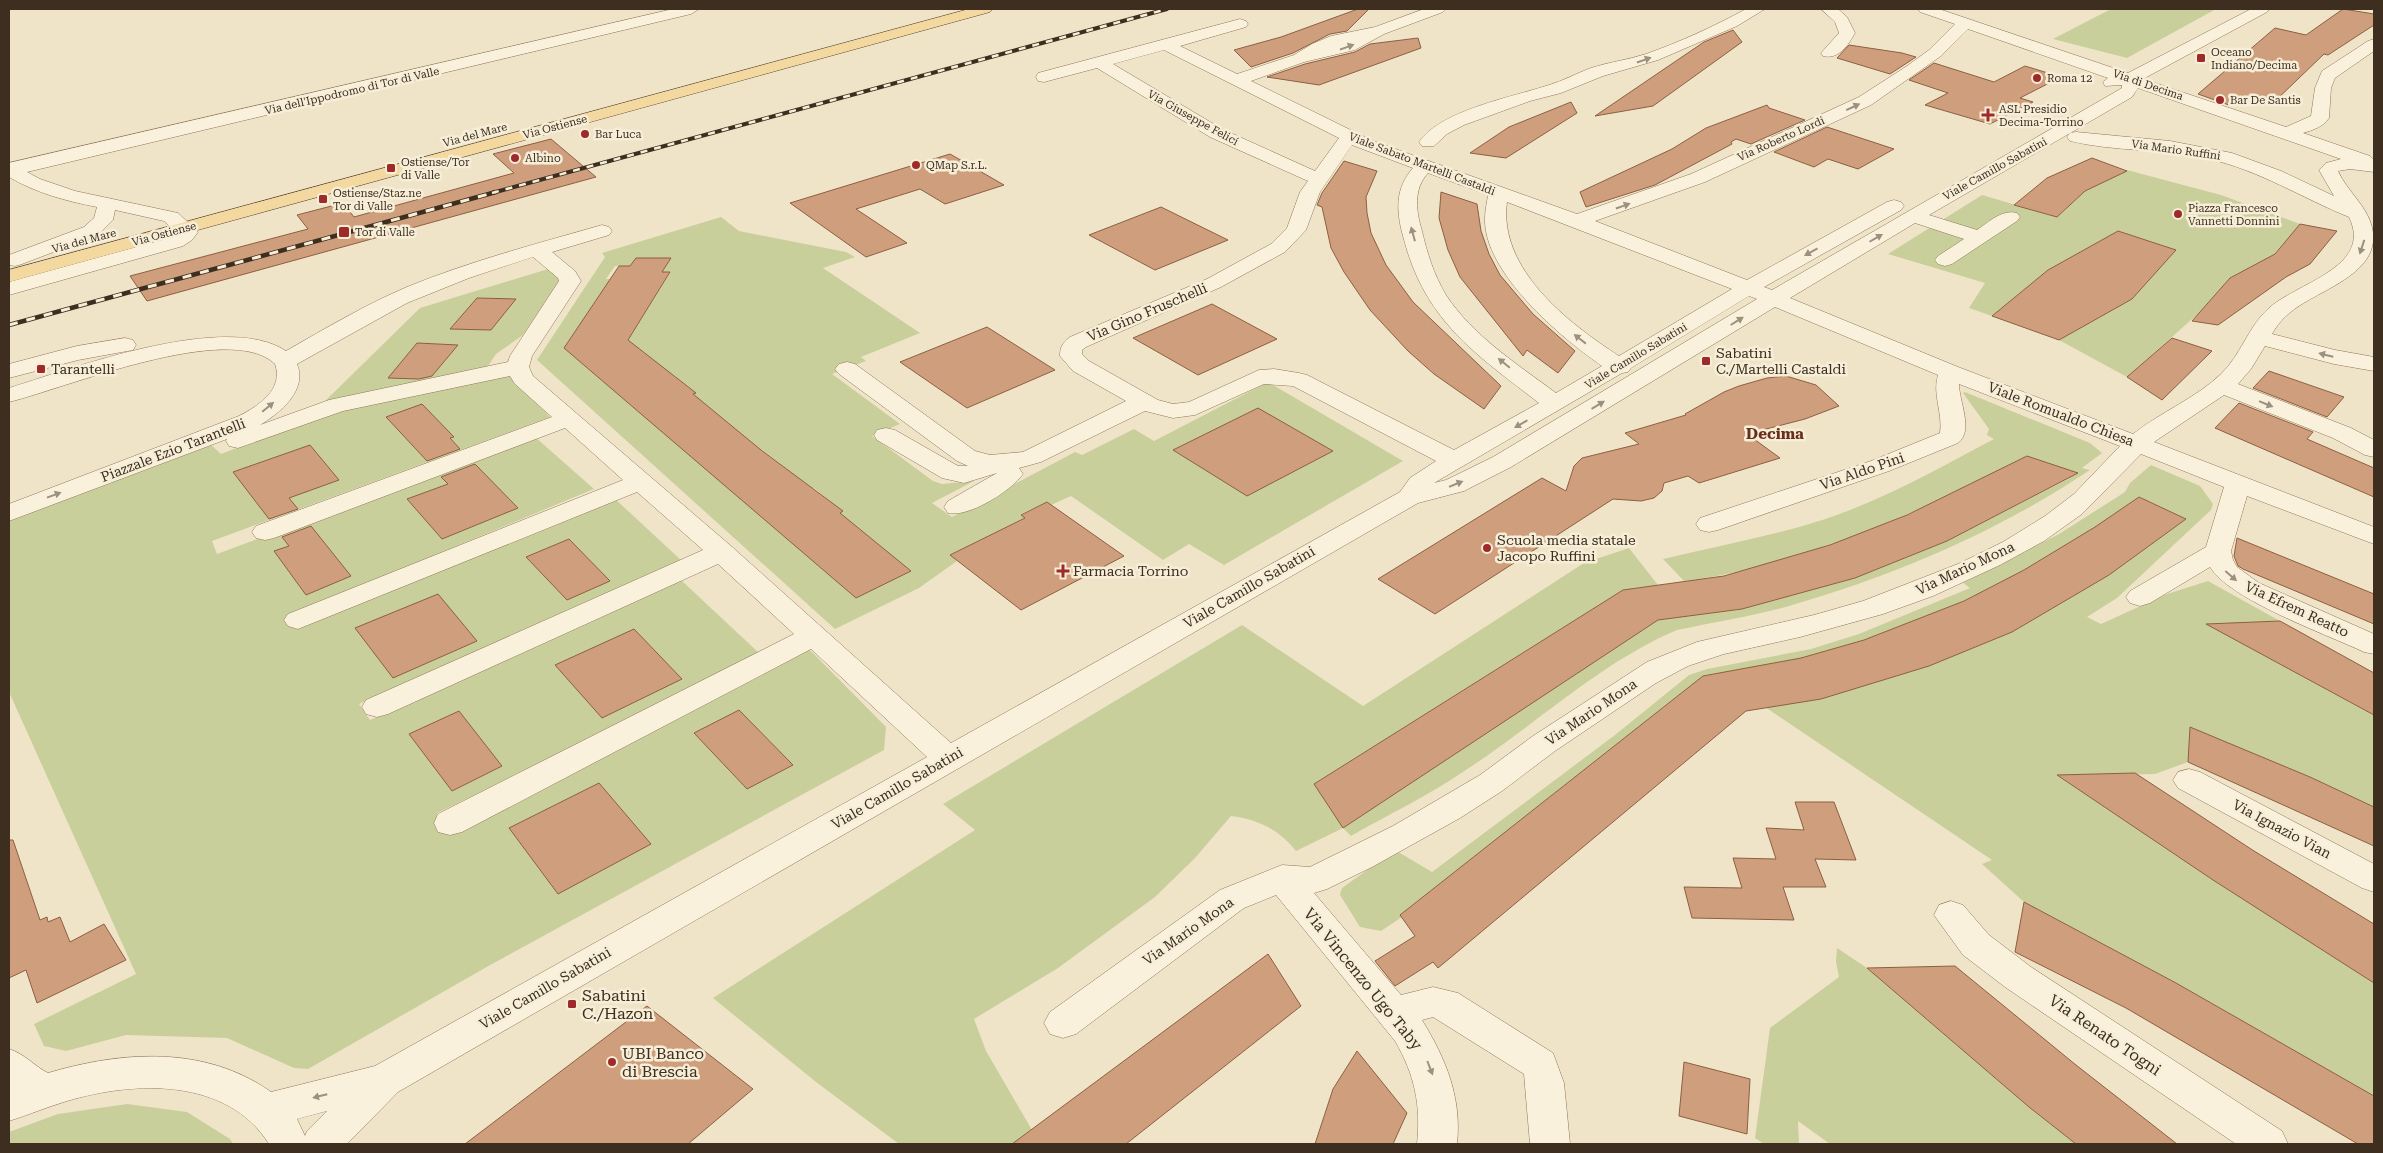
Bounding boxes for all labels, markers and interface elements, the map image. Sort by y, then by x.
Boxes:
one-way arrow [1340,43,1355,51]
place label: Oceano Indiano/Decima [2211,46,2297,72]
marker: Oceano Indiano/Decima [2195,52,2207,64]
one-way arrow [1637,56,1652,64]
street label: Via dell'Ippodromo di Tor di Valle [264,65,440,117]
street label: Via di Decima [2111,67,2185,103]
marker: Roma 12 [2031,72,2043,84]
place label: Roma 12 [2047,72,2092,85]
street label: Via Giuseppe Felici [1145,88,1241,149]
marker: Bar De Santis [2214,94,2226,106]
place label: Bar De Santis [2230,94,2301,107]
one-way arrow [1845,103,1860,111]
place label: ASL Presidio Decima-Torrino [1999,103,2084,129]
marker: ASL Presidio Decima-Torrino [1981,108,1995,122]
street label: Via Ostiense [522,112,588,142]
street label: Via Roberto Lordi [1735,114,1827,164]
street label: Via del Mare [441,120,509,150]
marker: Bar Luca [579,128,591,140]
place label: Bar Luca [595,128,641,141]
street label: Viale Sabato Martelli Castaldi [1347,130,1497,198]
street label: Viale Camillo Sabatini [1941,135,2050,203]
street label: Via Mario Ruffini [2131,137,2222,163]
marker: Albino [509,152,521,164]
place label: Albino [525,152,561,165]
place label: Ostiense/Tor di Valle [401,156,470,182]
marker: QMap S.r.L. [910,159,922,171]
place label: QMap S.r.L. [926,159,987,172]
marker: Ostiense/Tor di Valle [385,162,397,174]
place label: Ostiense/Staz.ne Tor di Valle [333,187,421,213]
marker: Ostiense/Staz.ne Tor di Valle [317,193,329,205]
one-way arrow [1616,202,1631,210]
place label: Piazza Francesco Vannetti Donnini [2188,202,2280,228]
marker: Piazza Francesco Vannetti Donnini [2172,208,2184,220]
street label: Via Ostiense [131,219,197,249]
marker: Tor di Valle [337,225,351,239]
street label: Via del Mare [50,226,118,256]
place label: Tor di Valle [355,226,415,239]
one-way arrow [1408,226,1416,241]
one-way arrow [1870,233,1883,242]
one-way arrow [2358,240,2366,255]
one-way arrow [1804,248,1818,256]
street label: Via Gino Fruschelli [1085,279,1210,345]
one-way arrow [1730,316,1743,325]
street label: Viale Camillo Sabatini [1582,320,1690,392]
one-way arrow [1573,334,1586,344]
place label: Sabatini C./Martelli Castaldi [1716,345,1847,377]
one-way arrow [2319,351,2334,359]
marker: Sabatini C./Martelli Castaldi [1700,355,1712,367]
one-way arrow [1497,358,1510,369]
place label: Tarantelli [51,361,116,377]
marker: Tarantelli [35,363,47,375]
street label: Viale Romualdo Chiesa [1986,379,2137,449]
one-way arrow [2259,400,2273,408]
one-way arrow [262,401,274,413]
one-way arrow [1591,401,1604,410]
street label: Piazzale Ezio Tarantelli [98,415,248,485]
one-way arrow [1513,420,1528,428]
district label: Decima [1746,425,1804,443]
street label: Via Aldo Pini [1818,449,1907,493]
one-way arrow [1449,480,1463,488]
one-way arrow [47,491,62,499]
place label: Scuola media statale Jacopo Ruffini [1497,532,1636,564]
street label: Via Mario Mona [1913,538,2017,598]
marker: Scuola media statale Jacopo Ruffini [1481,542,1493,554]
street label: Viale Camillo Sabatini [1181,543,1318,631]
place label: Farmacia Torrino [1073,563,1188,579]
marker: Farmacia Torrino [1057,565,1069,577]
one-way arrow [2225,570,2238,581]
street label: Via Efrem Reatto [2242,578,2352,640]
street label: Via Mario Mona [1542,675,1640,749]
street label: Viale Camillo Sabatini [829,744,966,832]
street label: Via Ignazio Vian [2230,796,2334,862]
street label: Via Mario Mona [1140,894,1237,968]
street label: Via Vincenzo Ugo Taby [1300,904,1427,1054]
street label: Viale Camillo Sabatini [477,944,614,1032]
place label: Sabatini C./Hazon [582,986,653,1023]
street label: Via Renato Togni [2045,990,2165,1080]
marker: Sabatini C./Hazon [566,998,578,1010]
place label: UBI Banco di Brescia [622,1044,704,1081]
marker: UBI Banco di Brescia [606,1056,618,1068]
one-way arrow [1426,1061,1434,1075]
one-way arrow [313,1092,328,1100]

